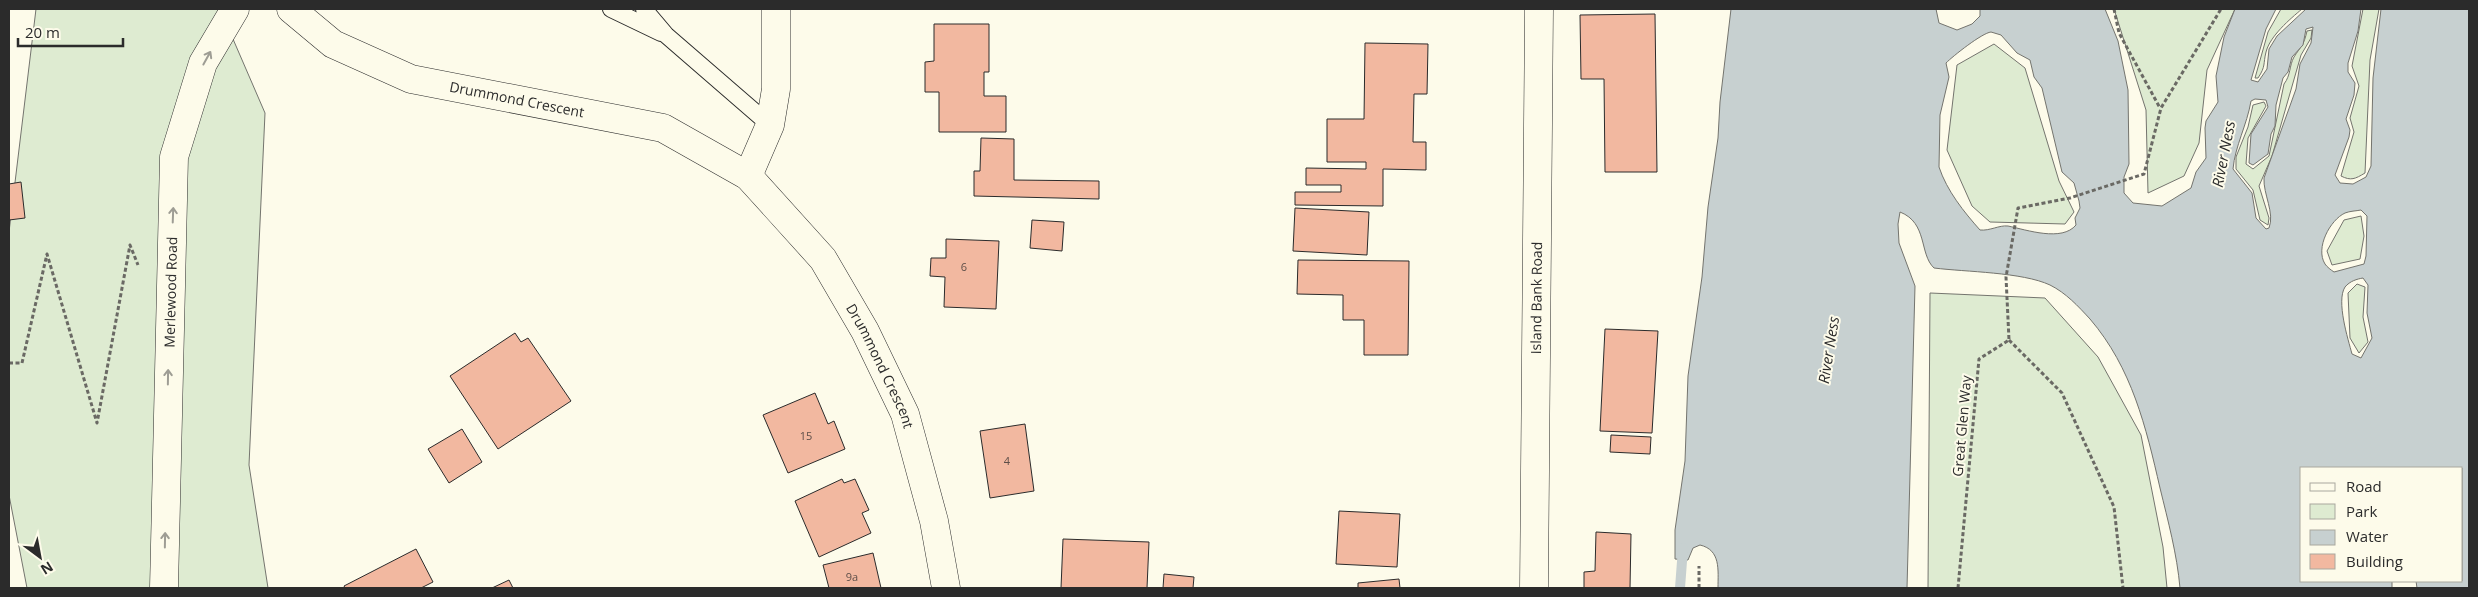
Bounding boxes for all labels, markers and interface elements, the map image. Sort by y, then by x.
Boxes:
scale bar [18,15,122,47]
text: 20 m [25,22,60,42]
one-way arrow [202,50,212,65]
street label: Drummond Crescent [448,77,586,121]
water label: River Ness [2207,118,2239,189]
one-way arrow [168,207,177,223]
street label: Merlewood Road [160,236,181,348]
street label: Island Bank Road [1526,242,1546,354]
house number: 6 [961,259,967,274]
street label: Drummond Crescent [842,300,918,430]
water label: River Ness [1813,314,1843,385]
one-way arrow [163,369,173,386]
street label: Great Glen Way [1948,373,1975,477]
house number: 15 [800,428,812,443]
house number: 4 [1004,453,1011,468]
legend [2300,467,2463,582]
text: Road [2346,476,2382,496]
text: Park [2346,501,2377,521]
text: Water [2346,526,2388,546]
north arrow [15,532,65,582]
one-way arrow [160,532,170,548]
text: Building [2346,551,2403,571]
text: N [37,557,57,580]
house number: 9a [846,569,858,584]

